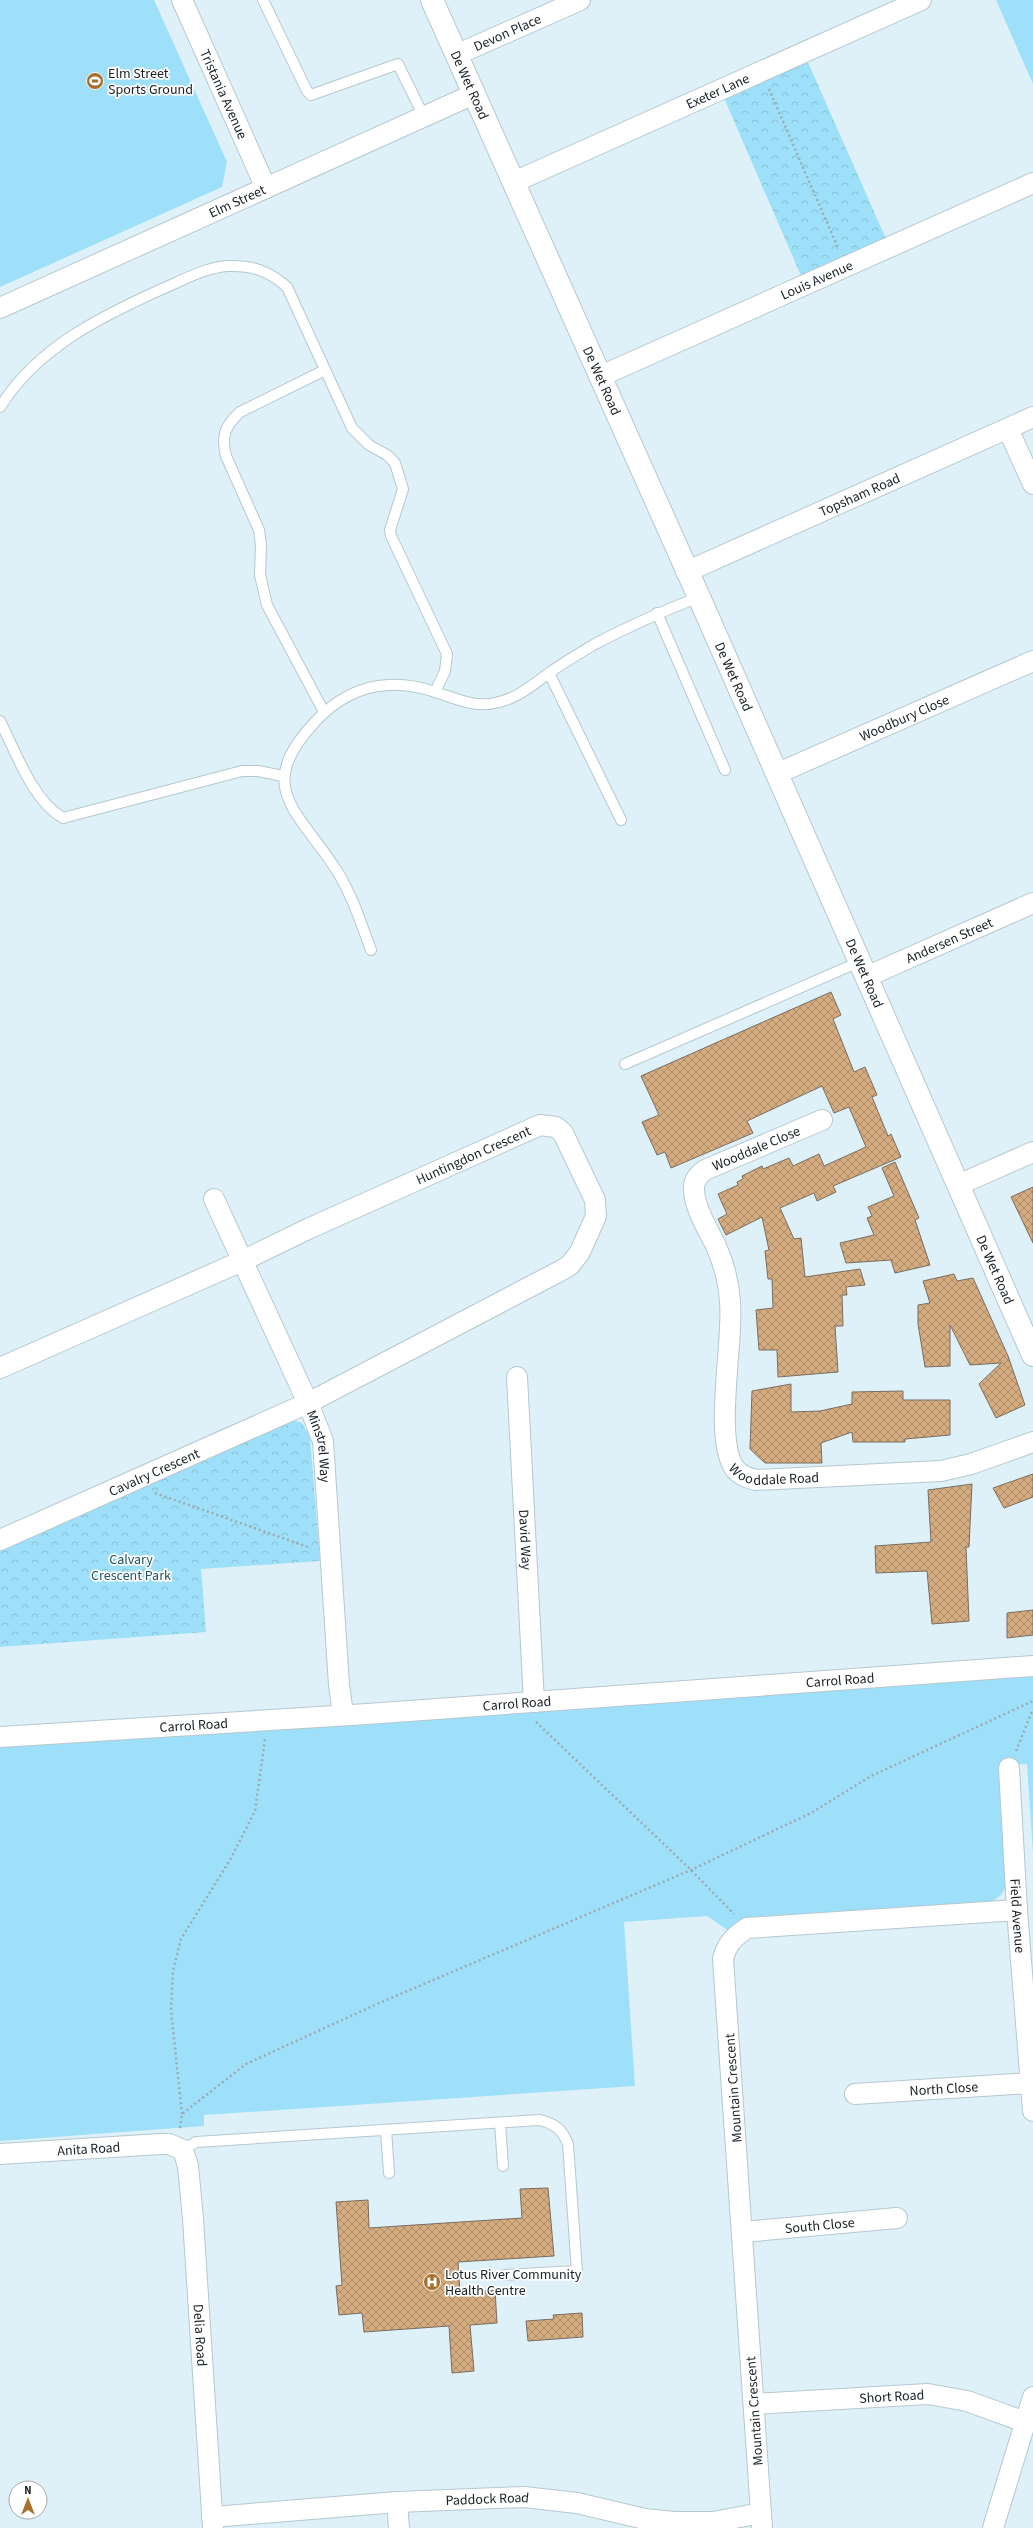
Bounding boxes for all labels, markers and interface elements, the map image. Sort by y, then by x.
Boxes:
street label: Devon Place [471,9,545,57]
street label: Tristania Avenue [194,46,252,143]
street label: De Wet Road [445,48,493,123]
place label: Elm Street Sports Ground [108,64,193,100]
street label: Exeter Lane [683,69,753,115]
sports icon: Elm Street Sports Ground [85,71,105,91]
street label: Elm Street [206,180,269,223]
street label: Louis Avenue [778,256,856,306]
street label: De Wet Road [577,343,626,419]
street label: Topsham Road [816,469,904,522]
street label: De Wet Road [709,639,757,715]
street label: Woodbury Close [857,690,953,747]
street label: Andersen Street [903,913,997,969]
street label: De Wet Road [840,936,888,1011]
street label: Huntingdon Crescent [413,1121,535,1190]
street label: Wooddale Close [709,1121,804,1176]
street label: De Wet Road [970,1232,1018,1308]
street label: Minstrel Way [301,1407,335,1484]
street label: Cavalry Crescent [106,1444,203,1502]
street label: Wooddale Road [724,1459,820,1491]
street label: David Way [513,1509,536,1571]
park label: Calvary Crescent Park [91,1550,171,1586]
street label: Carrol Road [805,1668,875,1693]
street label: Carrol Road [482,1692,552,1717]
street label: Carrol Road [159,1714,229,1738]
street label: Field Avenue [1004,1878,1029,1954]
street label: Mountain Crescent [720,2032,748,2143]
street label: North Close [909,2077,979,2102]
street label: Anita Road [57,2138,121,2161]
street label: South Close [784,2213,856,2239]
place label: Lotus River Community Health Centre [445,2265,582,2301]
hospital icon: Lotus River Community Health Centre [422,2272,442,2292]
street label: Delia Road [188,2303,212,2367]
street label: Mountain Crescent [741,2355,769,2466]
street label: Short Road [859,2385,925,2409]
north arrow [8,2480,48,2520]
text: N [24,2483,32,2498]
street label: Paddock Road [445,2488,530,2511]

